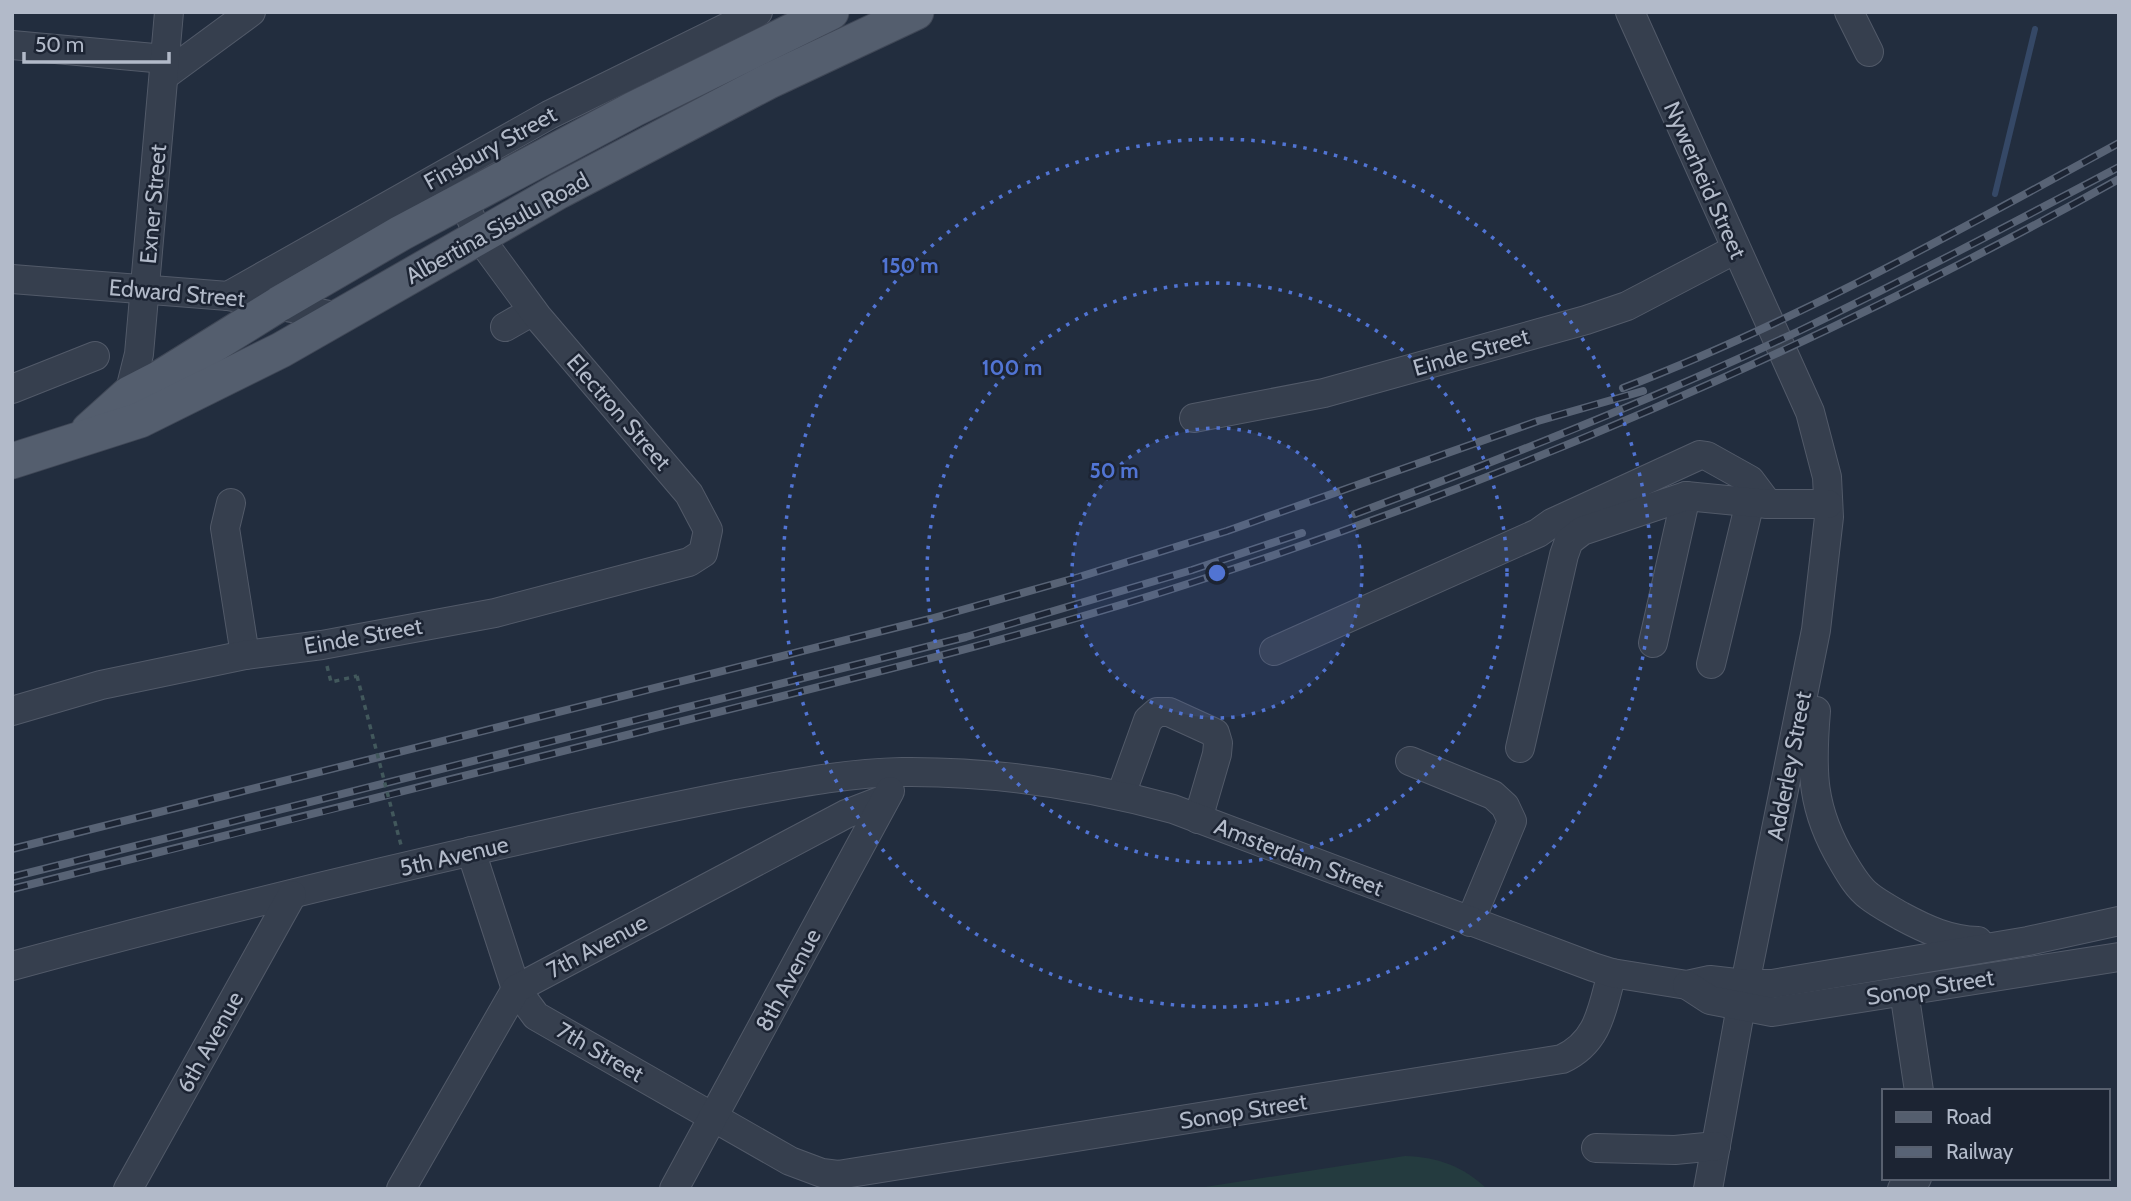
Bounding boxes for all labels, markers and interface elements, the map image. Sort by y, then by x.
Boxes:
scale bar [24,21,170,65]
text: 50 m [35,32,84,57]
street label: Nywerheid Street [1658,97,1752,263]
street label: Finsbury Street [419,100,561,196]
street label: Exner Street [134,143,172,265]
street label: Albertina Sisulu Road [400,166,594,290]
text: 150 m [882,253,938,278]
street label: Edward Street [108,273,247,313]
street label: Einde Street [1410,322,1533,382]
street label: Electron Street [561,348,677,476]
text: 100 m [982,355,1042,380]
text: 50 m [1089,458,1139,483]
centre of rings [1205,561,1229,585]
street label: Einde Street [302,612,425,660]
street label: Adderley Street [1761,689,1817,843]
street label: Amsterdam Street [1211,812,1388,902]
street label: 5th Avenue [397,830,511,882]
street label: 7th Avenue [542,908,652,984]
street label: 8th Avenue [749,924,827,1036]
street label: Sonop Street [1864,963,1996,1011]
street label: 6th Avenue [171,986,249,1097]
street label: 7th Street [551,1016,649,1088]
street label: Sonop Street [1177,1087,1309,1135]
legend [1882,1089,2110,1180]
text: Road [1946,1104,1992,1129]
text: Railway [1946,1139,2014,1164]

